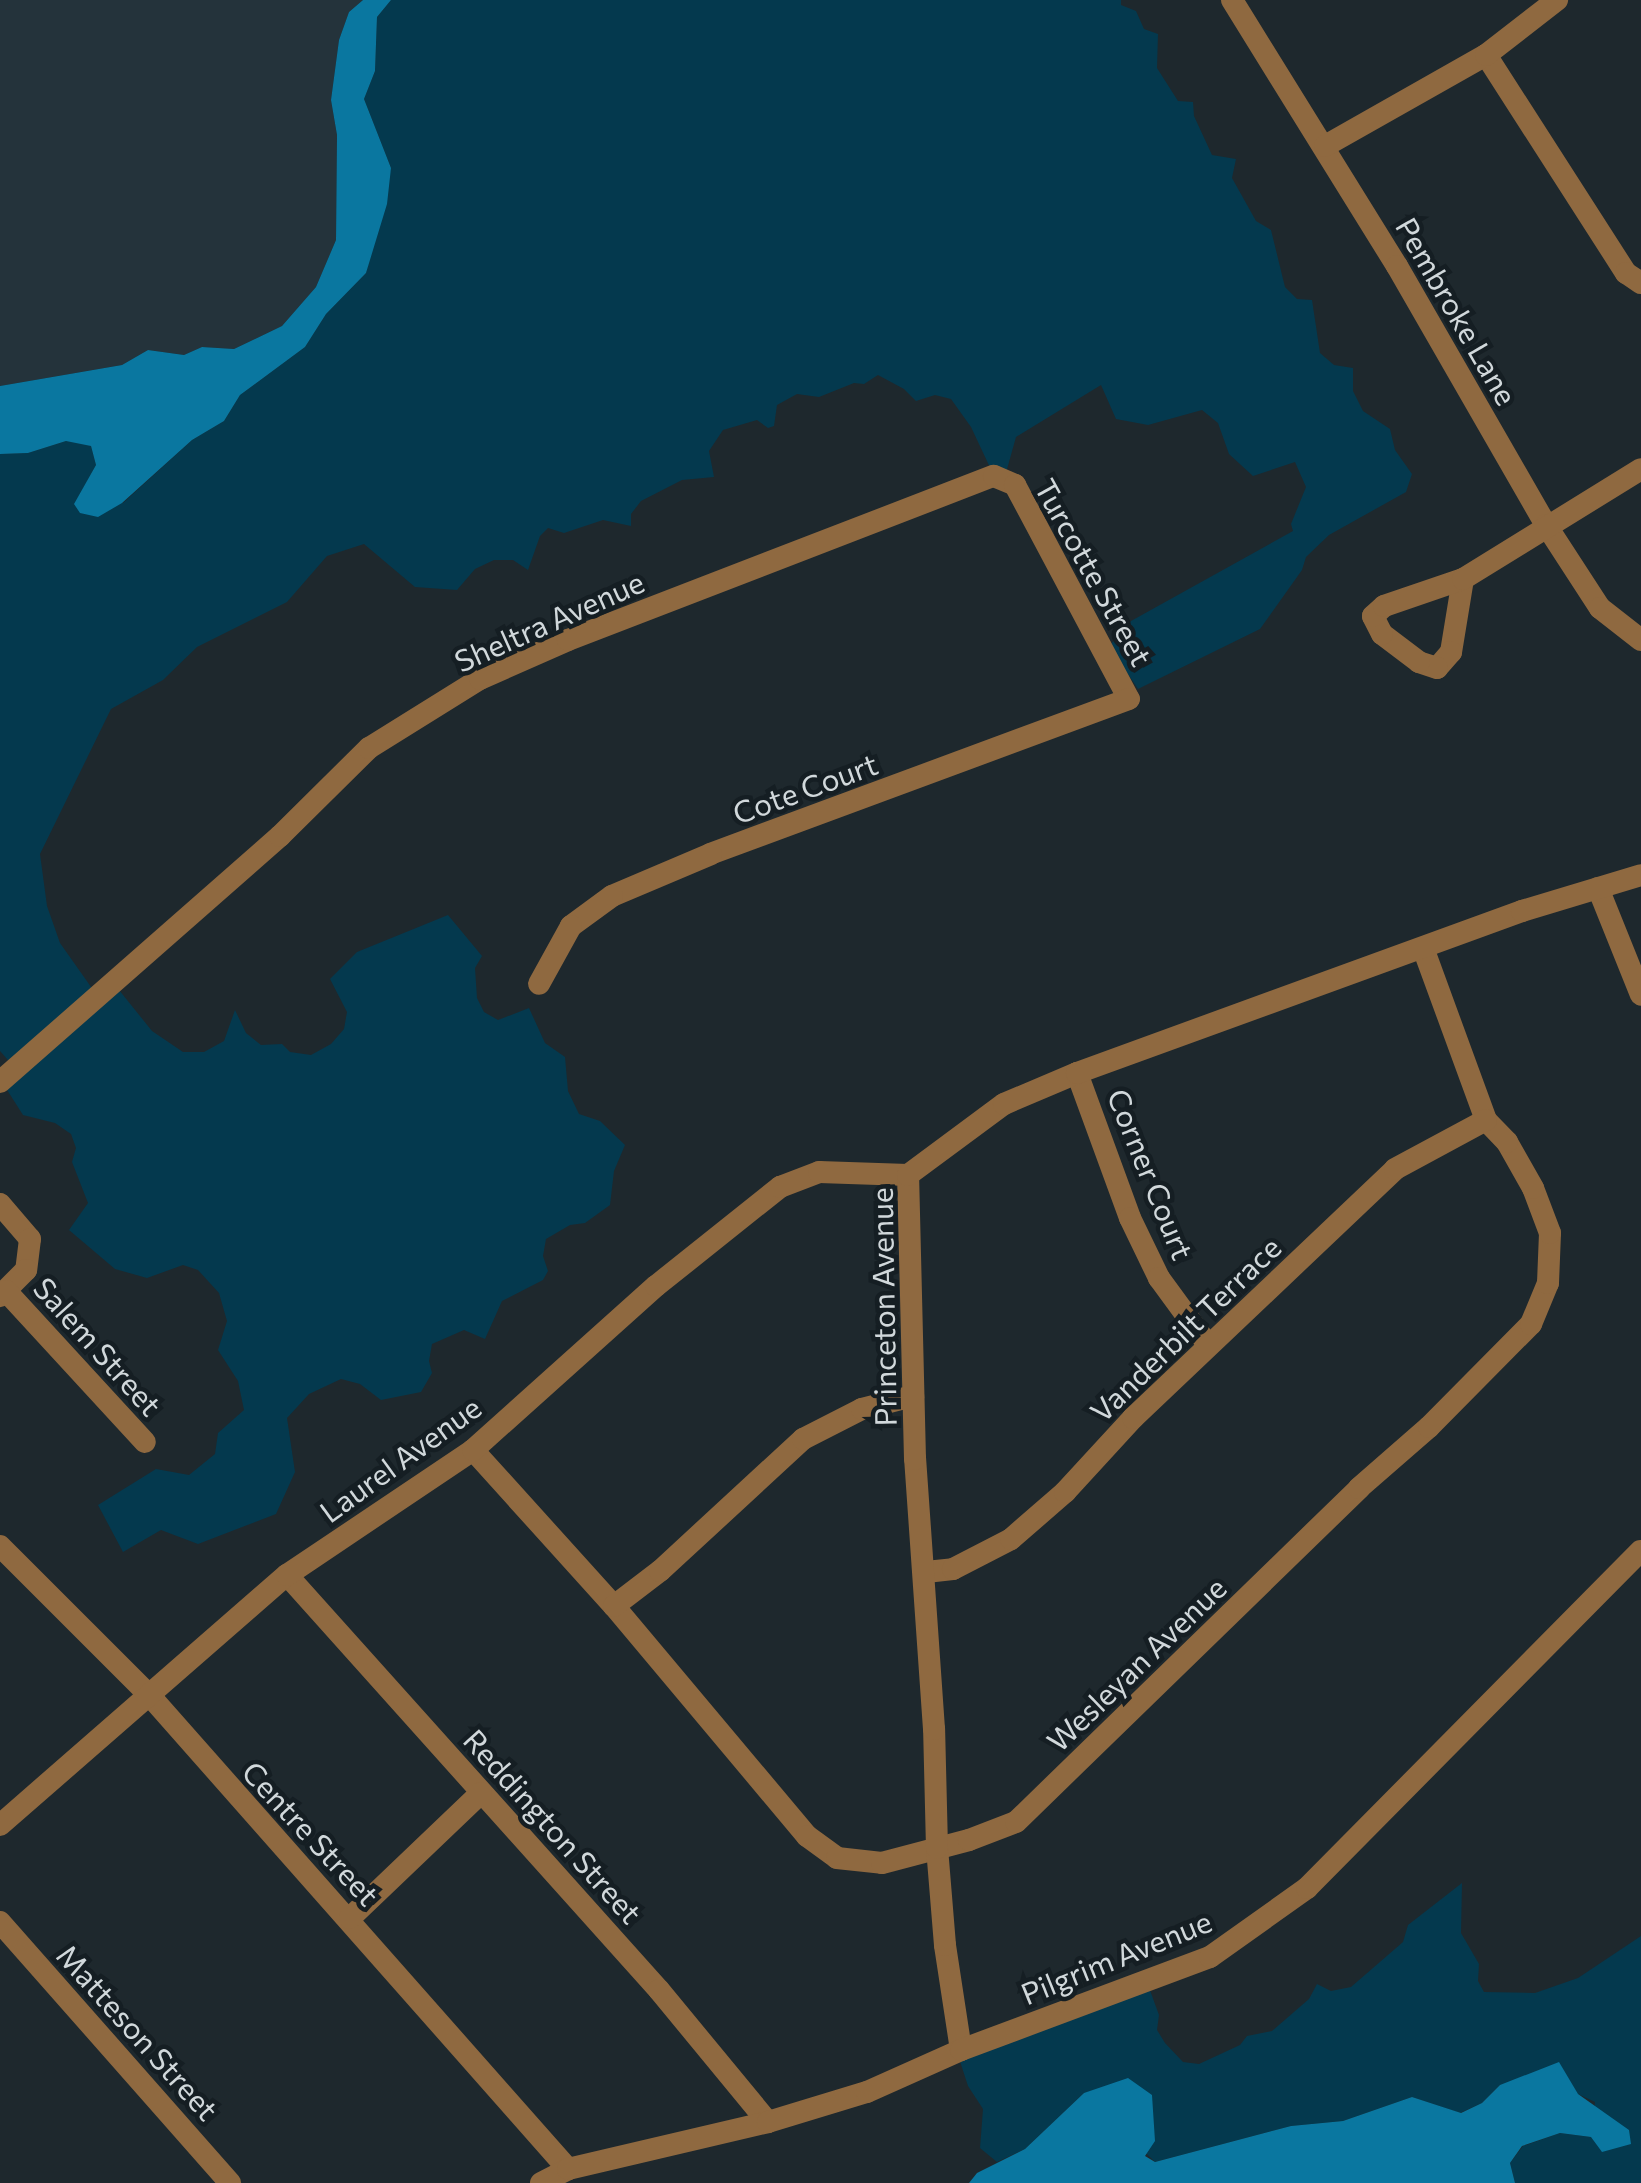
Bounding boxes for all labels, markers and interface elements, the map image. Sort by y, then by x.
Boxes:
street label: Pembroke Lane [1389,211,1525,411]
street label: Turcotte Street [1028,472,1160,672]
street label: Sheltra Avenue [449,563,649,679]
street label: Cote Court [728,745,882,831]
street label: Corner Court [1100,1083,1202,1265]
street label: Princeton Avenue [863,1187,903,1427]
street label: Vanderbilt Terrace [1082,1229,1288,1429]
street label: Salem Street [27,1270,169,1422]
street label: Laurel Avenue [312,1389,488,1529]
street label: Wesleyan Avenue [1039,1569,1233,1759]
street label: Reddington Street [456,1722,650,1930]
street label: Centre Street [235,1754,387,1912]
street label: Pilgrim Avenue [1016,1902,1216,2012]
street label: Matteson Street [50,1937,226,2127]

